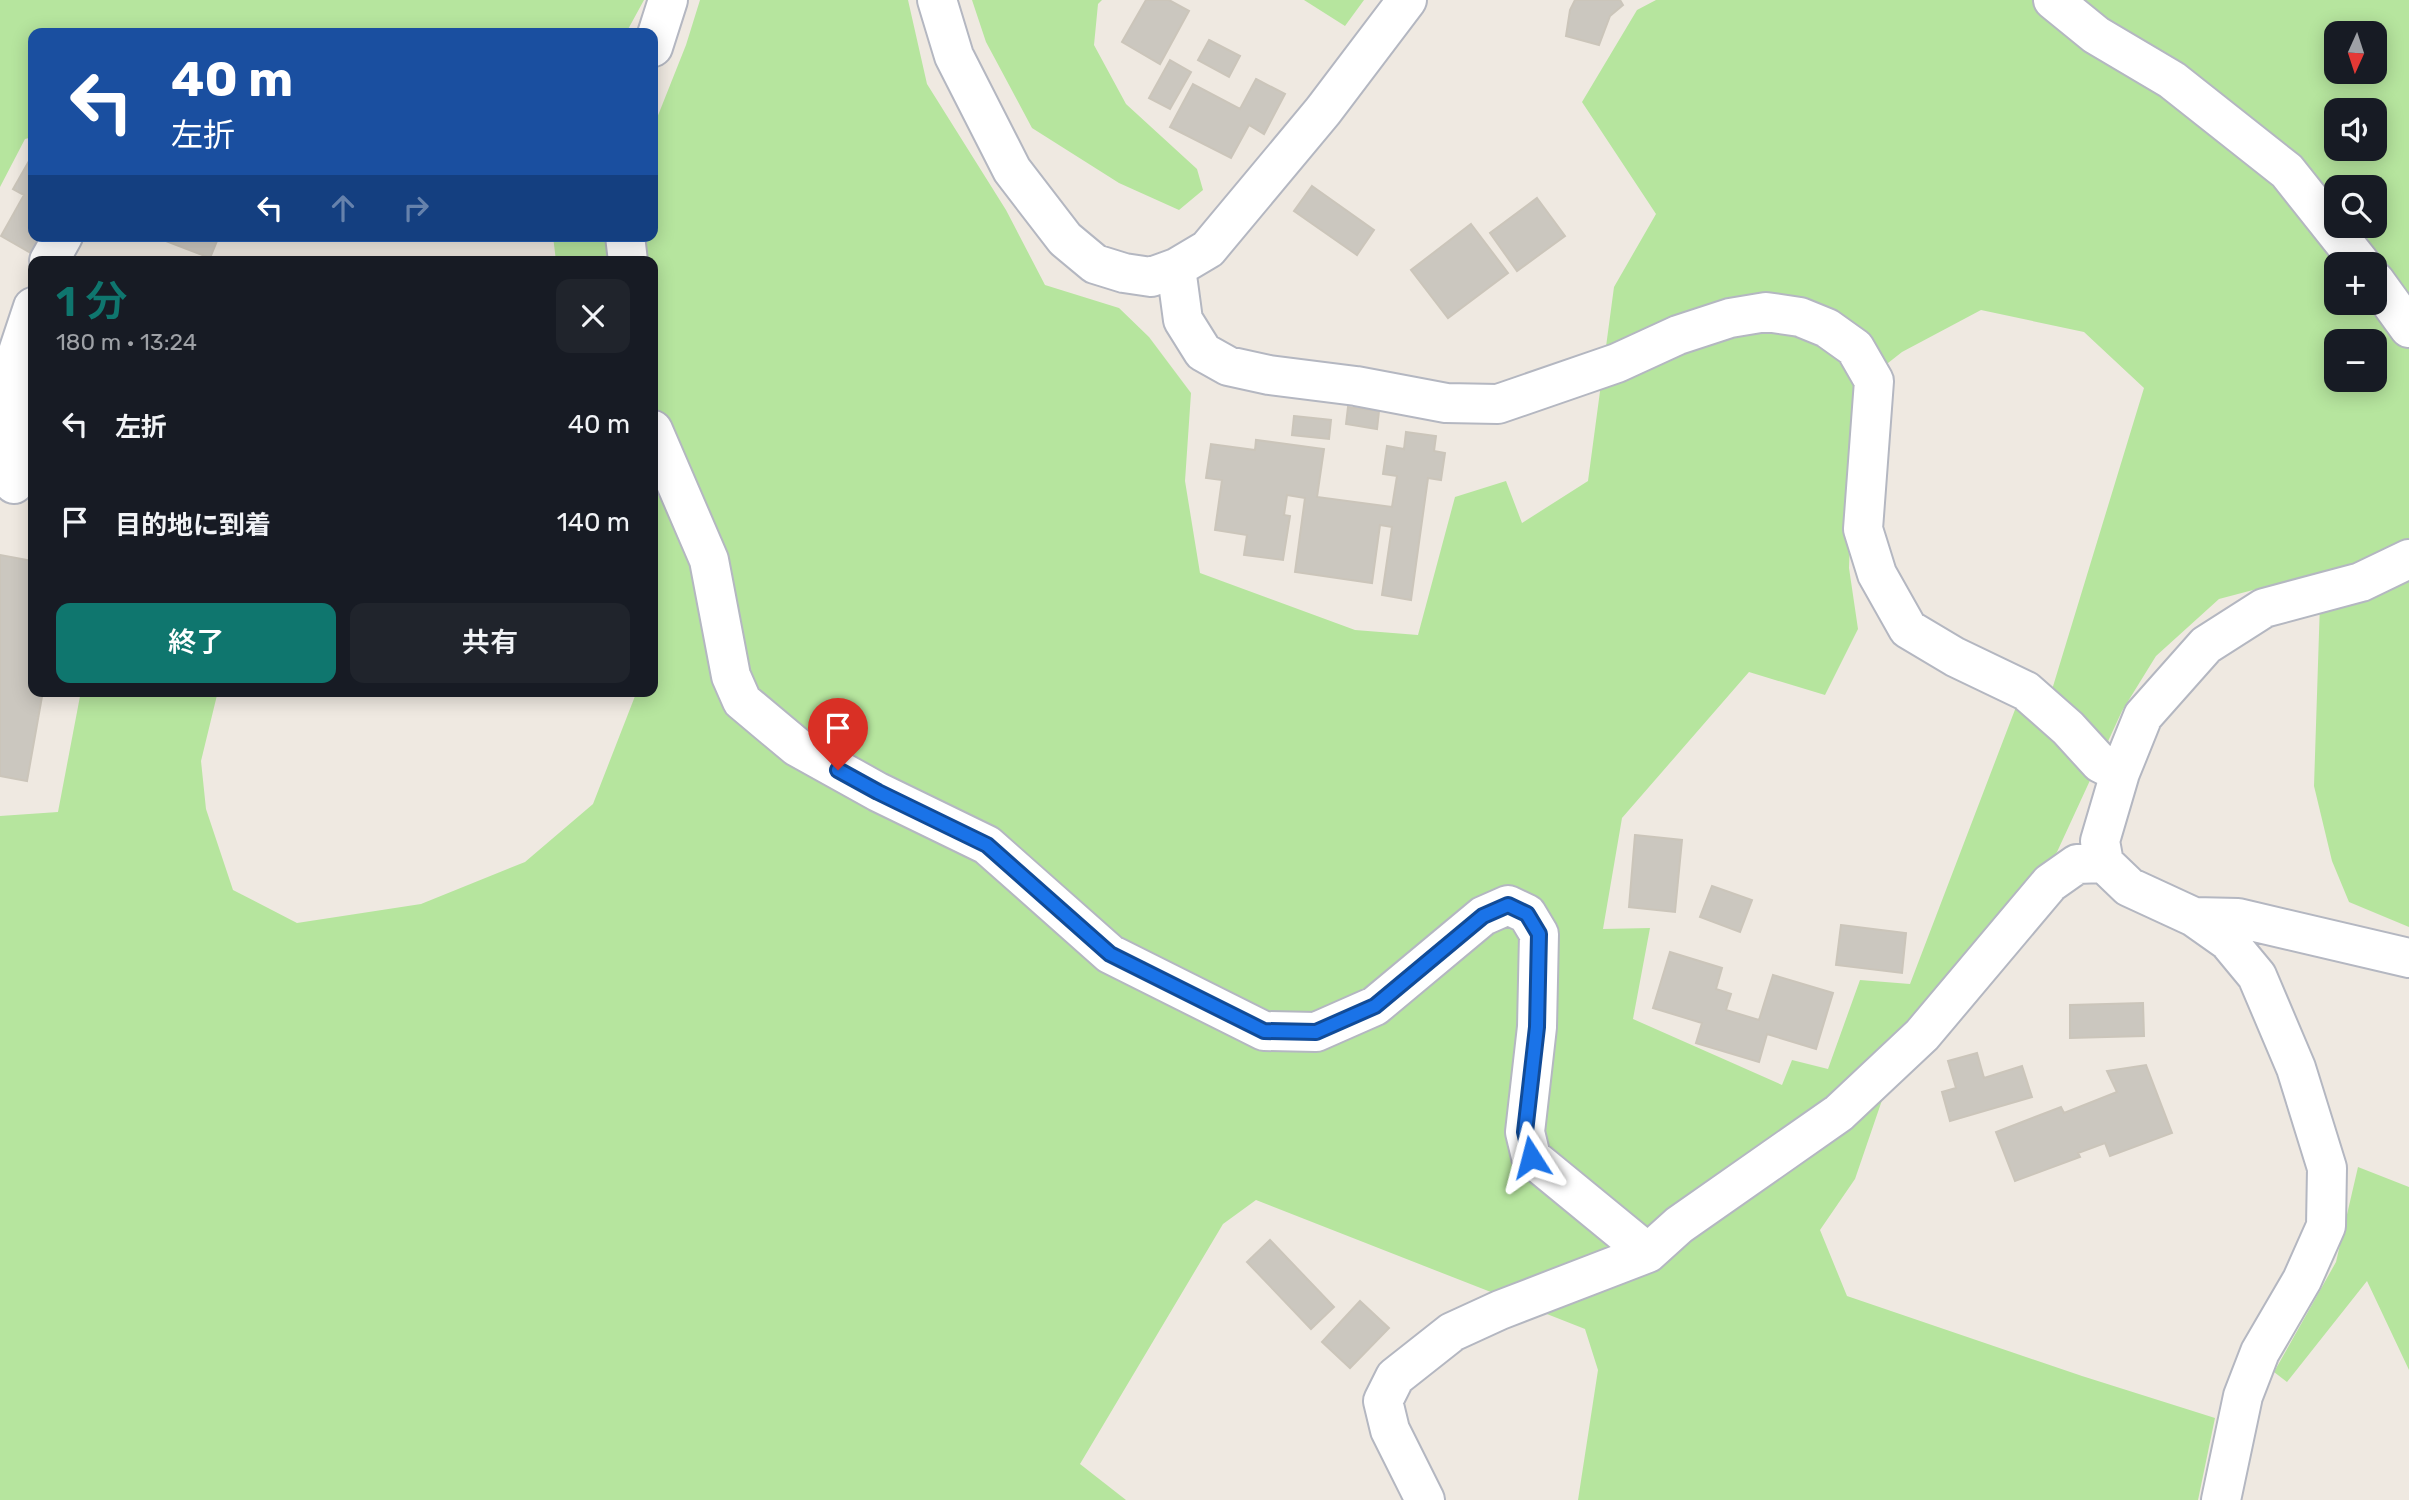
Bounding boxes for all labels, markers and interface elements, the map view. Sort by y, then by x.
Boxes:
north arrow [2324,21,2387,84]
map controls [2324,21,2387,392]
text: 40 m [171,50,293,108]
icon: left [56,56,147,147]
button: sound [2324,98,2387,161]
text: 左折 [171,116,235,154]
button: search [2324,175,2387,238]
icon: left [251,189,289,227]
icon: ahead [324,189,362,227]
icon: right [397,189,435,227]
button: + [2324,252,2387,315]
text: 1 分 [56,277,127,327]
button: close [556,279,630,353]
text: 180 m · 13:24 [56,328,197,356]
button: − [2324,329,2387,392]
icon: left [56,405,94,443]
text: 40 m [568,409,630,440]
text: 左折 [115,412,167,443]
icon: arrive [56,503,94,541]
text: 140 m [557,507,630,538]
text: 目的地に到着 [115,510,271,541]
button: 終了 [56,603,336,683]
button: 共有 [350,603,630,683]
pin [808,698,868,770]
icon: arrive [819,709,857,747]
position arrow [1494,1120,1568,1194]

